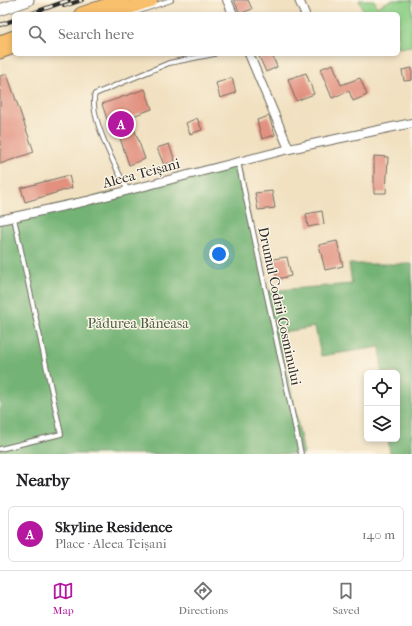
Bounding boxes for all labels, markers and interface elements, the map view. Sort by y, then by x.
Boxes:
search box [12,12,400,56]
icon: search [26,23,48,45]
text: Search here [58,25,134,43]
pin: A [108,109,134,139]
street label: Aleea Teișani [100,155,182,192]
street label: Drumul Codrii Cosminului [254,225,305,387]
your location [209,244,229,264]
park label: Pădurea Băneasa [87,315,189,332]
map controls [364,370,400,442]
button: locate [364,370,400,406]
button: layers [364,406,400,442]
text: Nearby [16,470,70,490]
text: Skyline Residence [55,518,172,536]
text: A [26,527,34,542]
text: 140 m [362,527,395,542]
text: Place · Aleea Teișani [55,536,167,551]
tab: Map [52,580,74,617]
tab: Directions [179,580,228,617]
tab: Saved [332,580,360,617]

